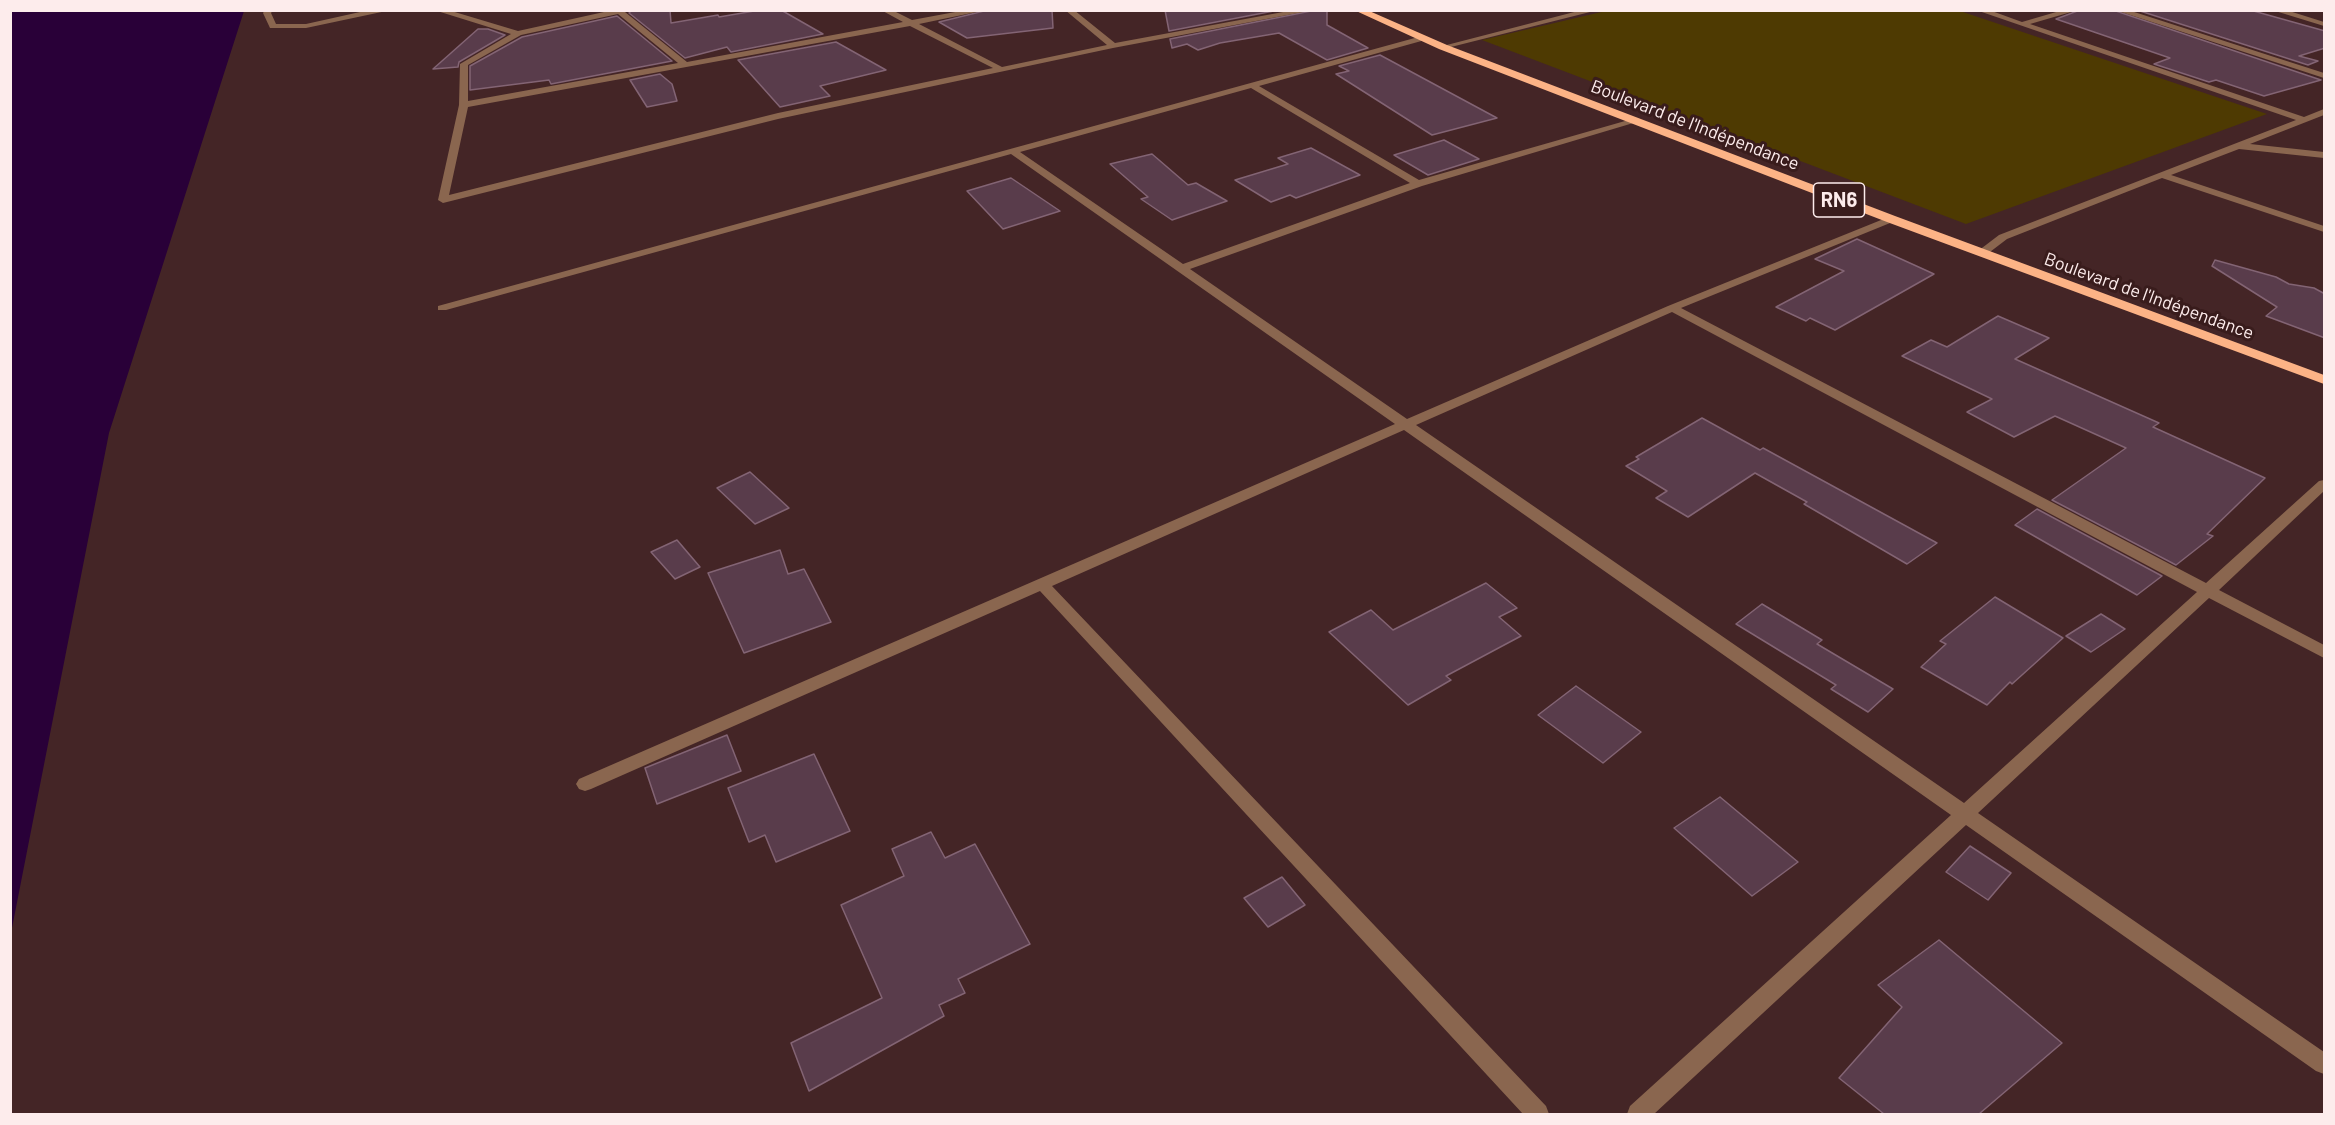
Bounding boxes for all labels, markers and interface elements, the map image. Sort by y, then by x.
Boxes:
street label: Boulevard de l'Indépendance [1588,75,1802,175]
road number: RN6 [1814,183,1864,217]
street label: Boulevard de l'Indépendance [2041,248,2257,344]

